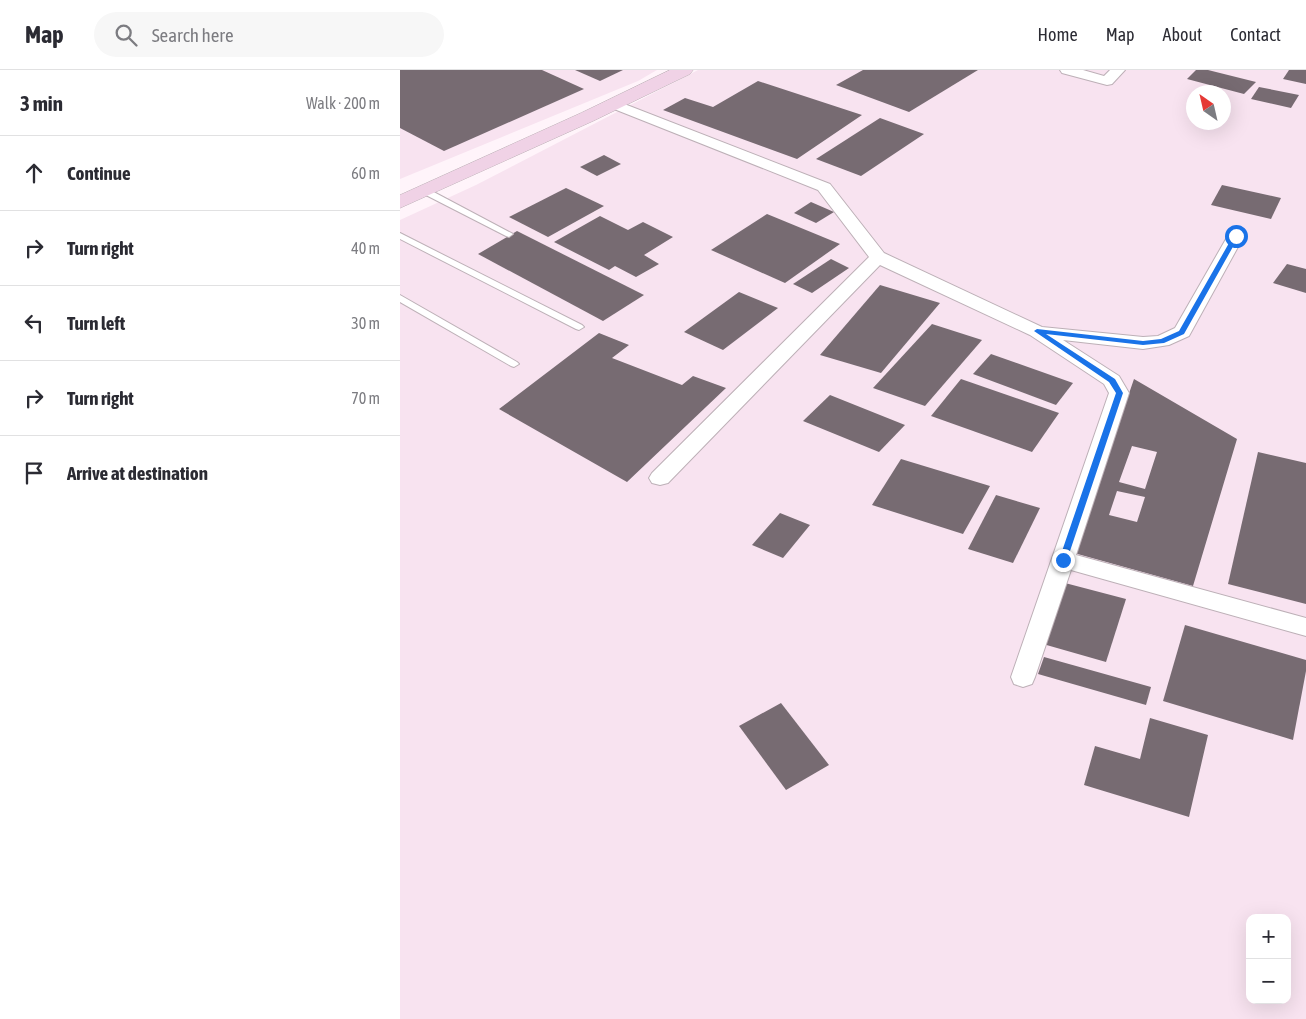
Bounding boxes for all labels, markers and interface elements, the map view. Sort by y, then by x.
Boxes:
search box [94,12,444,57]
text: Map [25,21,64,48]
icon: search [112,21,140,49]
text: Search here [152,24,234,46]
text: Home [1038,24,1078,45]
text: Map [1106,24,1135,45]
text: About [1163,24,1202,45]
text: Contact [1230,24,1281,45]
north arrow [1186,85,1231,130]
text: 3 min [20,91,63,115]
text: Walk · 200 m [306,94,380,112]
icon: ahead [20,159,48,187]
text: Continue [67,162,131,184]
text: 60 m [351,164,380,182]
route start [1225,225,1248,248]
icon: right [20,234,48,262]
text: Turn right [67,237,134,259]
text: 40 m [351,239,380,257]
icon: left [20,309,48,337]
text: Turn left [67,312,125,334]
text: 30 m [351,314,380,332]
icon: right [20,384,48,412]
text: Turn right [67,387,134,409]
text: 70 m [351,389,380,407]
icon: arrive [20,459,48,487]
text: Arrive at destination [67,462,208,484]
route end [1052,549,1075,572]
map controls [1246,914,1291,1004]
button: + [1246,914,1291,959]
button: − [1246,959,1291,1004]

